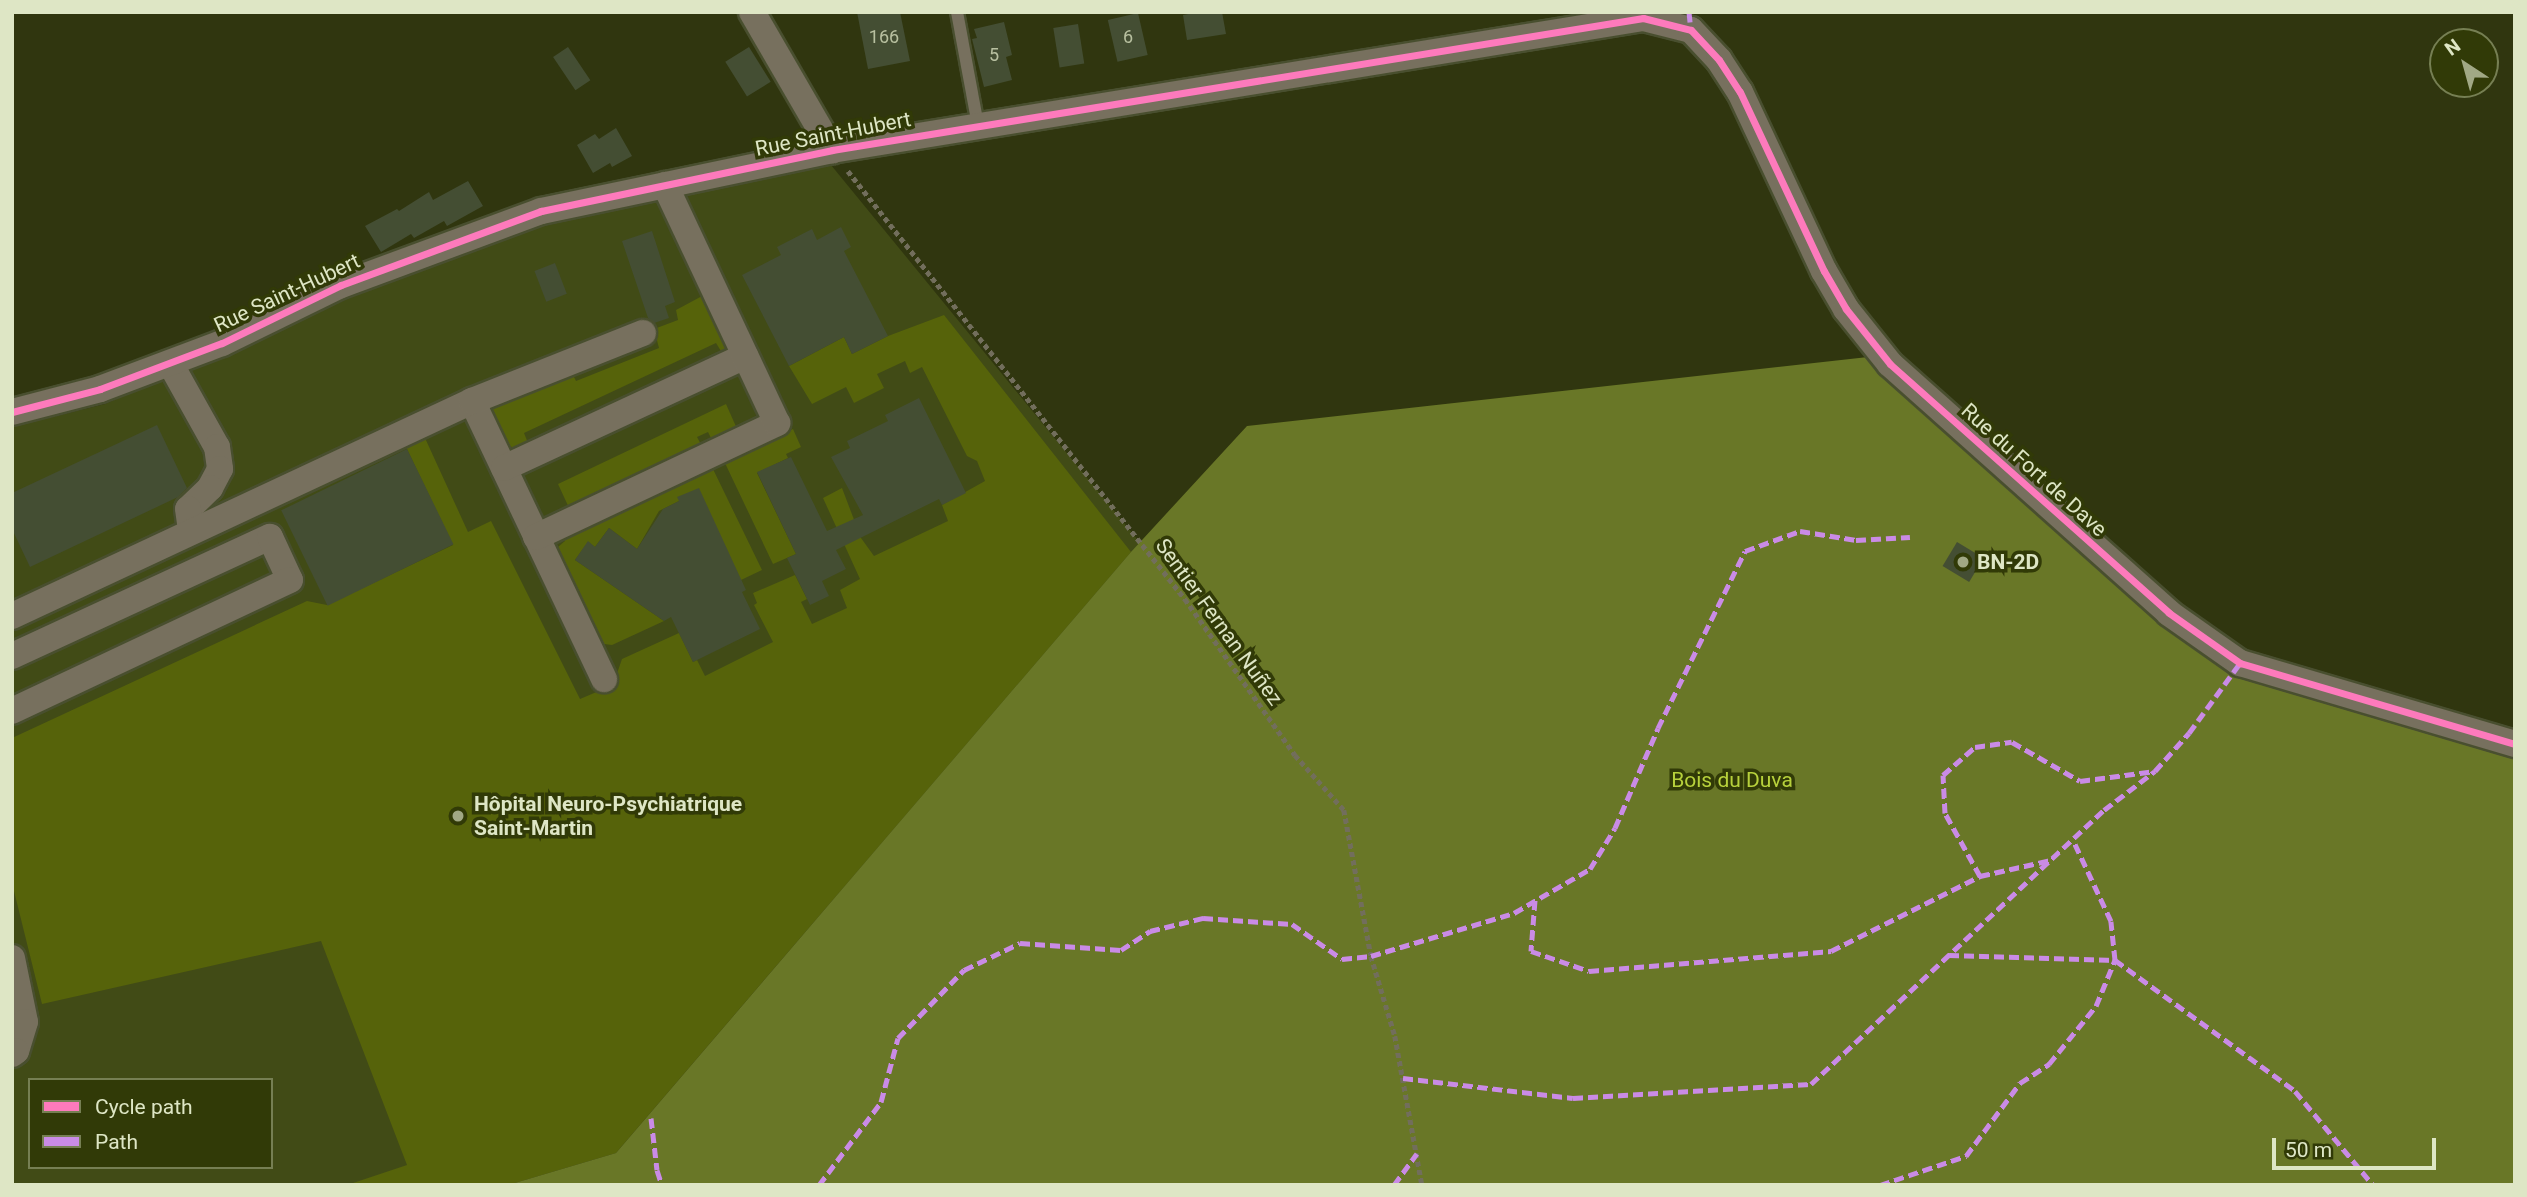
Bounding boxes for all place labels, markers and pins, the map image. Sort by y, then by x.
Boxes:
place label: BN-2D [1977,549,2039,575]
marker: BN-2D [1955,554,1971,570]
place label: Hôpital Neuro-Psychiatrique Saint-Martin [474,791,742,841]
marker: Hôpital Neuro-Psychiatrique Saint-Martin [448,806,468,826]

